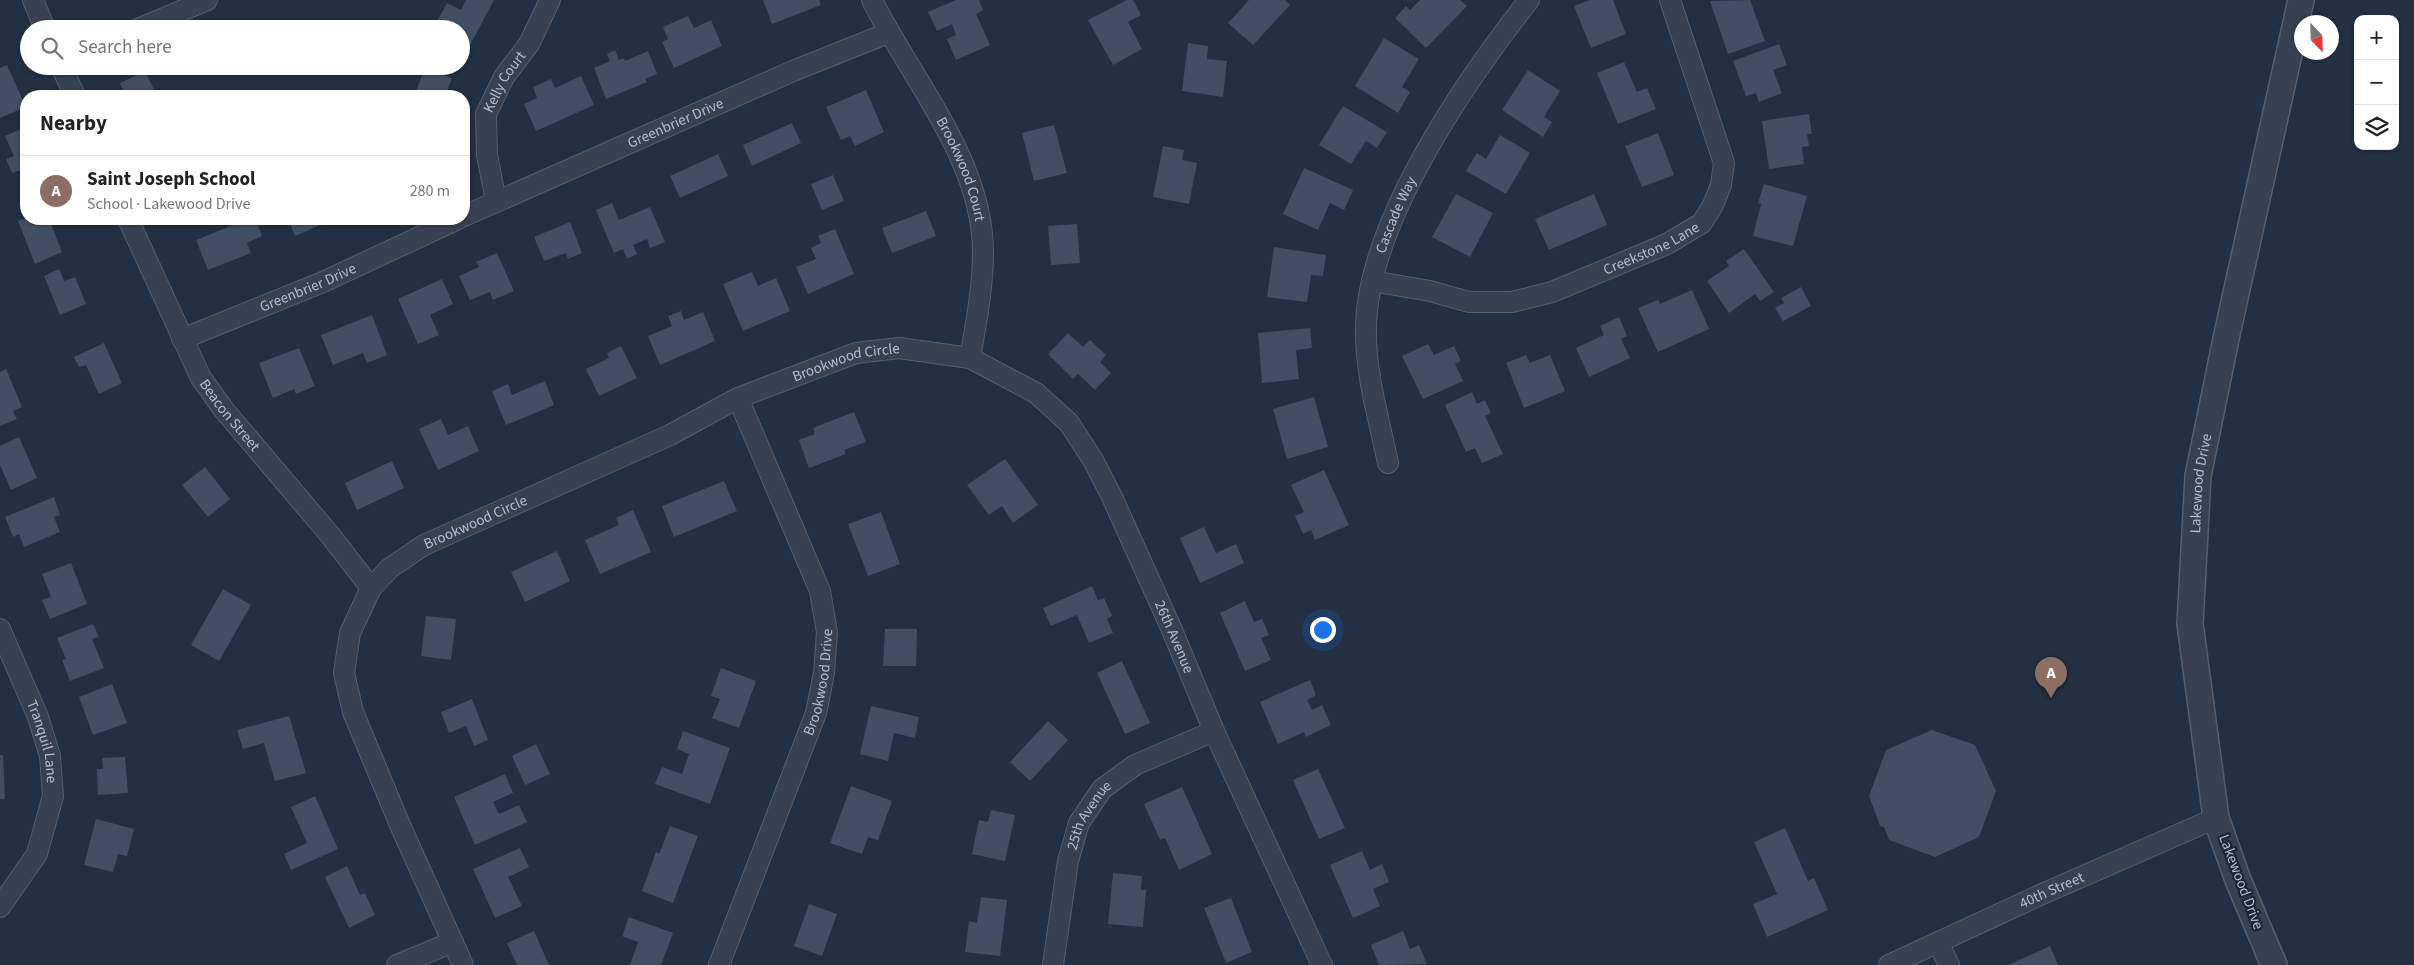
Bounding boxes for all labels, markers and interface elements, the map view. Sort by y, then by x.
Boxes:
north arrow [2294,15,2339,60]
map controls [2354,15,2399,150]
button: + [2354,15,2399,60]
search box [20,20,470,75]
icon: search [38,34,66,62]
text: Search here [78,34,172,61]
street label: Kelly Court [478,46,531,116]
button: − [2354,60,2399,105]
street label: Greenbrier Drive [624,92,727,153]
button: layers [2354,105,2399,150]
text: Nearby [40,108,107,138]
street label: Brookwood Court [931,113,991,223]
text: Saint Joseph School [87,166,256,193]
street label: Cascade Way [1370,173,1421,256]
text: A [51,180,61,202]
text: 280 m [410,180,450,202]
text: School · Lakewood Drive [87,193,250,215]
street label: Creekstone Lane [1600,217,1703,280]
street label: Greenbrier Drive [256,258,359,317]
street label: Brookwood Circle [789,338,901,387]
street label: Beacon Street [194,375,265,456]
street label: Lakewood Drive [2184,432,2217,534]
street label: Brookwood Circle [420,490,531,554]
street label: 26th Avenue [1149,597,1199,677]
your location [1310,617,1336,643]
street label: Brookwood Drive [798,628,838,739]
pin: A [2035,657,2067,698]
street label: Tranquil Lane [21,697,62,784]
street label: 25th Avenue [1061,775,1116,852]
street label: Lakewood Drive [2213,831,2269,933]
street label: 40th Street [2016,867,2087,914]

